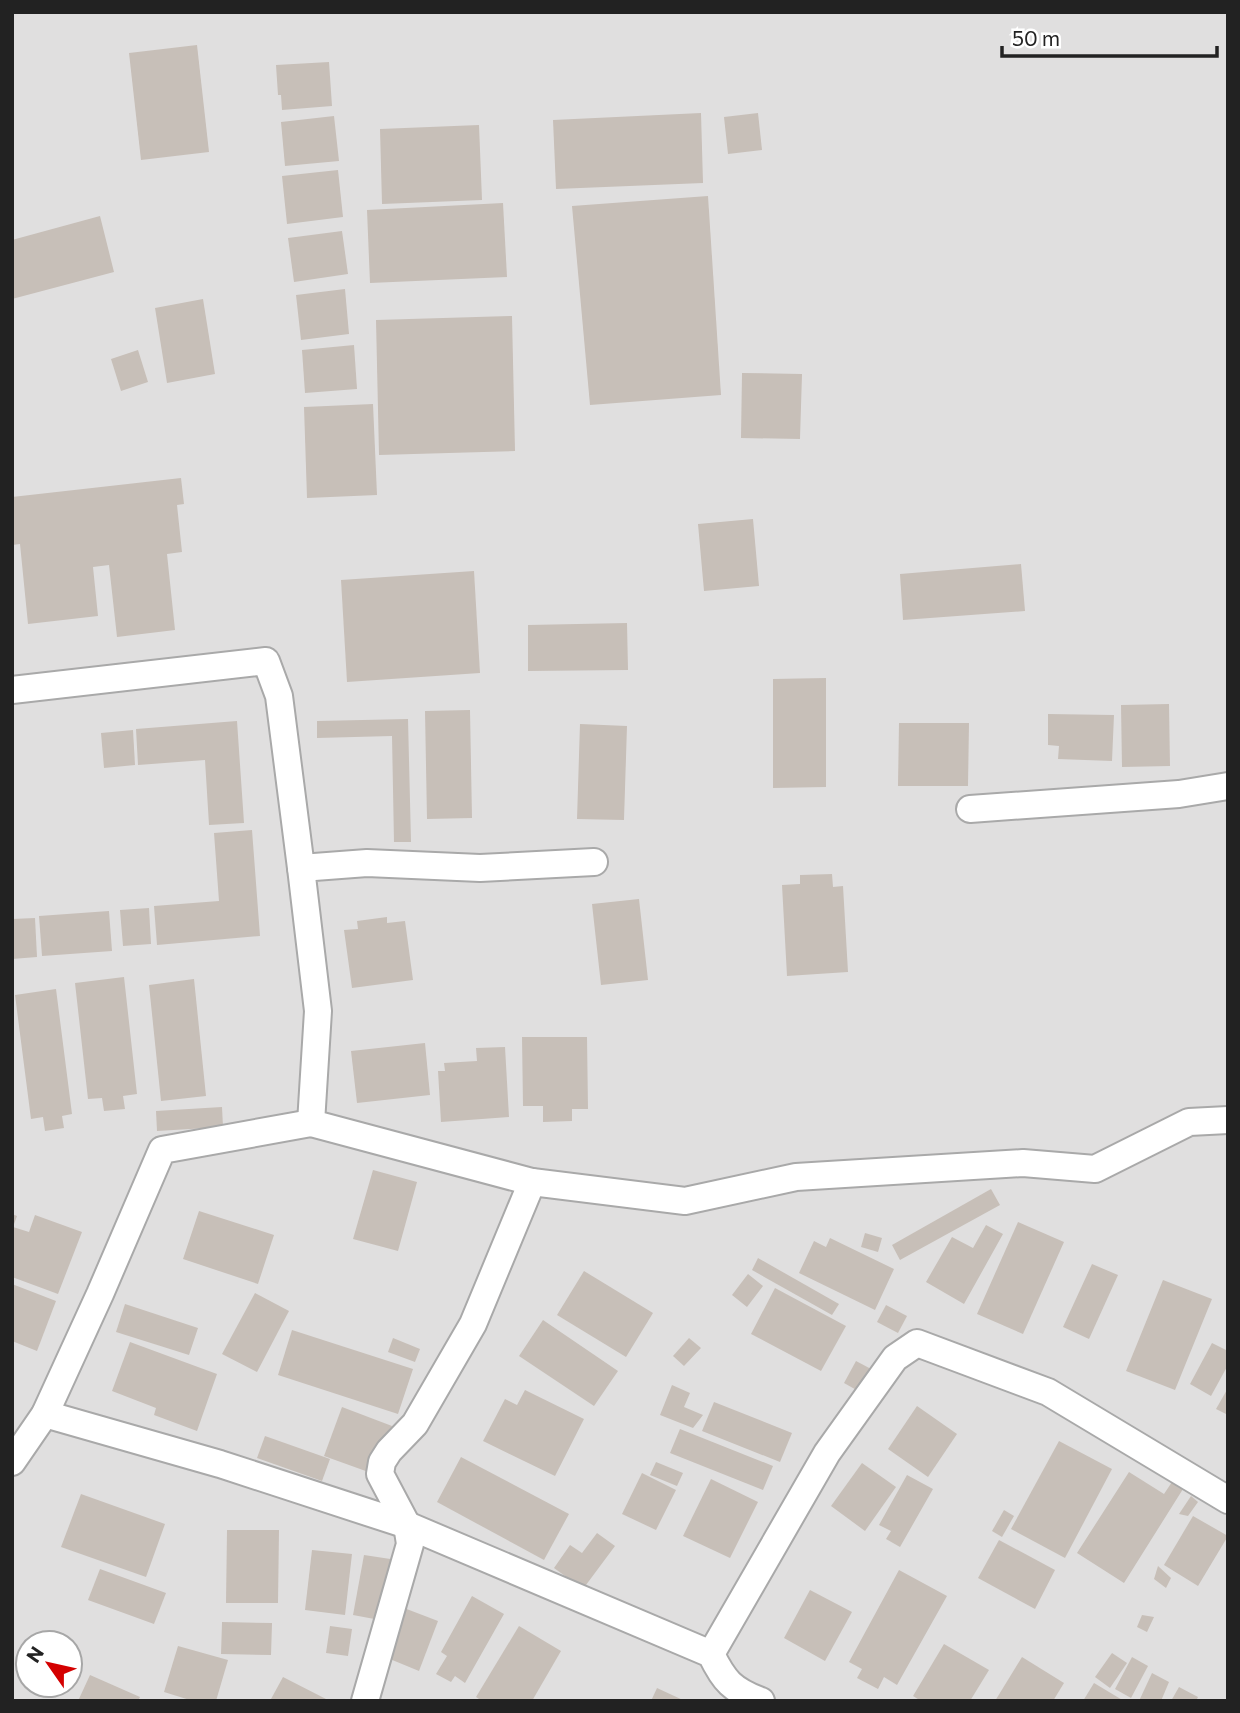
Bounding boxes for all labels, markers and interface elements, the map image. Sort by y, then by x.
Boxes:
scale bar [1002,14,1217,58]
text: 50 m [1012,25,1060,50]
north arrow [14,1629,84,1699]
text: N [21,1642,48,1667]

